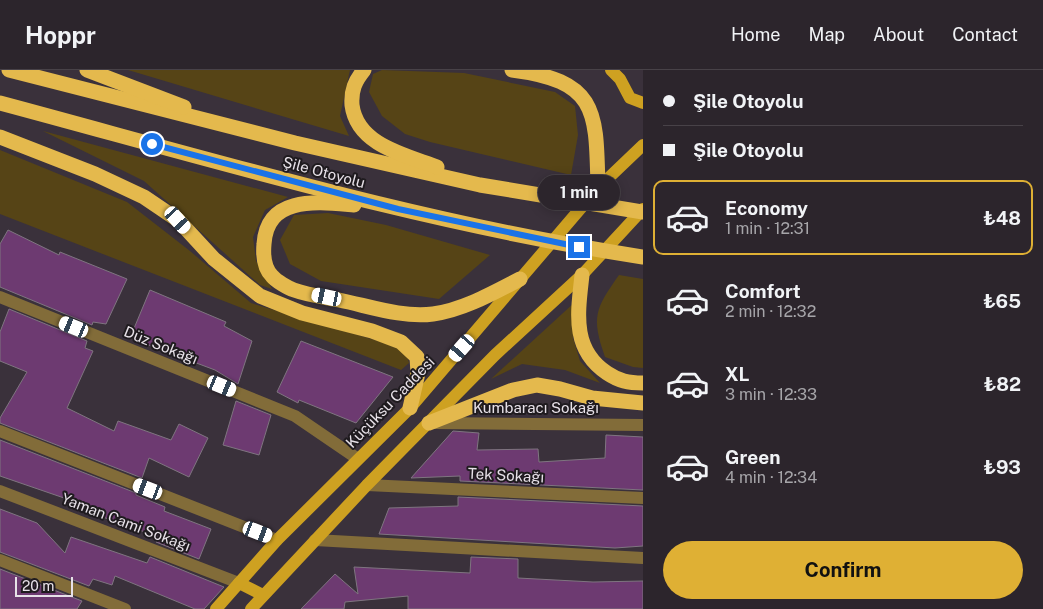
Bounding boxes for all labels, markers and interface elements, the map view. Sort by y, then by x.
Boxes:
text: Hoppr [25,21,96,49]
text: Home [731,24,781,45]
text: Map [809,24,845,45]
text: About [873,24,924,45]
text: Contact [952,24,1018,45]
text: Şile Otoyolu [693,90,803,112]
route start [141,133,163,155]
text: Şile Otoyolu [693,139,803,161]
street label: Şile Otoyolu [281,153,367,191]
callout: 1 min [538,174,620,210]
text: 1 min [560,183,598,202]
icon: car [665,195,710,240]
text: Economy [725,197,808,219]
car [162,204,193,236]
text: ₺48 [983,207,1021,229]
text: 1 min · 12:31 [725,219,810,238]
route end [568,236,590,258]
icon: car [665,278,710,323]
text: Comfort [725,280,801,302]
car [310,287,343,307]
text: ₺65 [983,290,1021,312]
text: 2 min · 12:32 [725,302,816,321]
car [57,314,90,340]
street label: Düz Sokağı [122,323,200,367]
car [446,332,477,364]
street label: Küçüksu Caddesi [342,353,438,451]
icon: car [665,361,710,406]
text: XL [725,363,750,385]
car [205,373,238,399]
text: ₺82 [984,373,1021,395]
text: 3 min · 12:33 [725,385,817,404]
street label: Kumbaracı Sokağı [473,399,599,416]
icon: car [665,444,710,489]
text: Green [725,446,780,468]
text: ₺93 [983,456,1021,478]
street label: Tek Sokağı [467,465,545,485]
text: 4 min · 12:34 [725,468,817,487]
car [131,477,164,501]
street label: Yaman Cami Sokağı [59,490,193,554]
car [241,520,274,544]
button: Confirm [663,541,1023,599]
scale bar [15,574,72,597]
text: 20 m [22,578,54,594]

